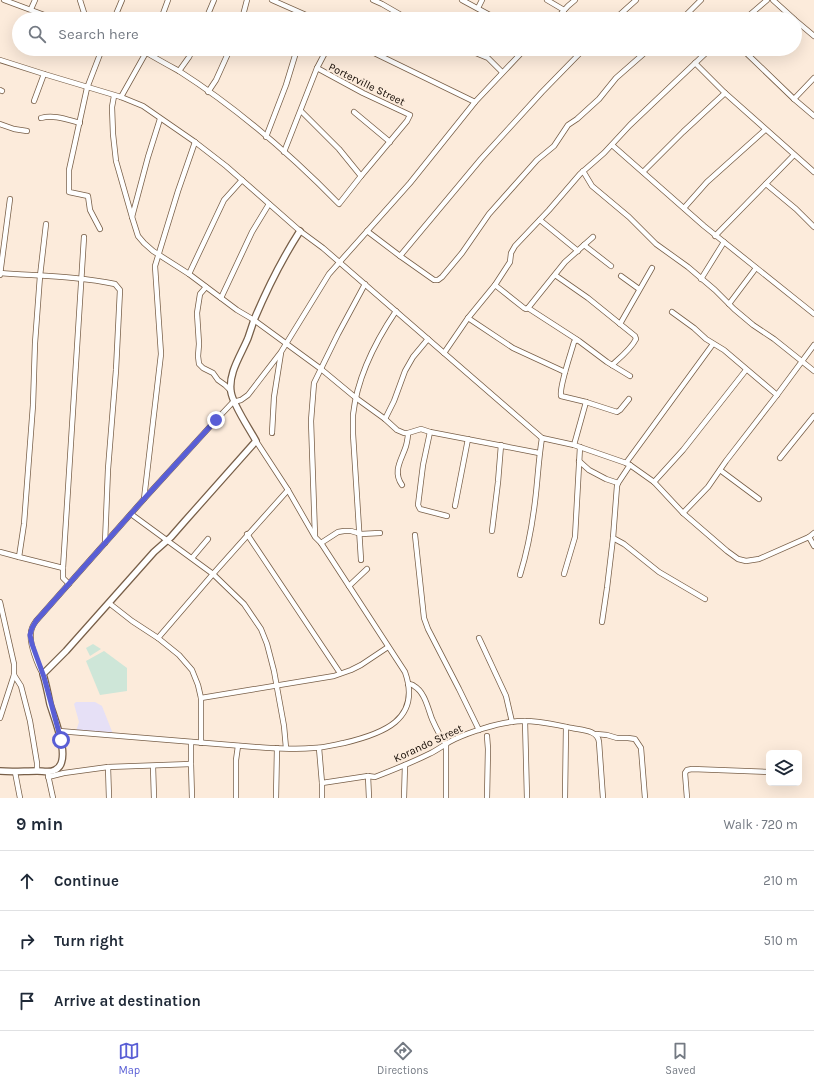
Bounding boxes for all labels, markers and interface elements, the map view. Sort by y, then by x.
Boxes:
search box [12,12,802,56]
icon: search [26,23,48,45]
text: Search here [58,25,139,43]
street label: Porterville Street [327,60,407,109]
route end [207,411,225,429]
street label: Korando Street [392,722,465,765]
route start [52,731,70,749]
map controls [766,750,802,786]
button: layers [766,750,802,786]
text: 9 min [16,814,63,834]
text: Walk · 720 m [724,817,798,832]
icon: ahead [16,870,38,892]
text: Continue [54,872,119,890]
text: 210 m [763,873,798,888]
icon: right [16,930,38,952]
text: Turn right [54,932,124,950]
text: 510 m [763,933,798,948]
icon: arrive [16,990,38,1012]
text: Arrive at destination [54,992,201,1010]
tab: Map [118,1040,140,1077]
tab: Directions [377,1040,429,1077]
tab: Saved [665,1040,696,1077]

